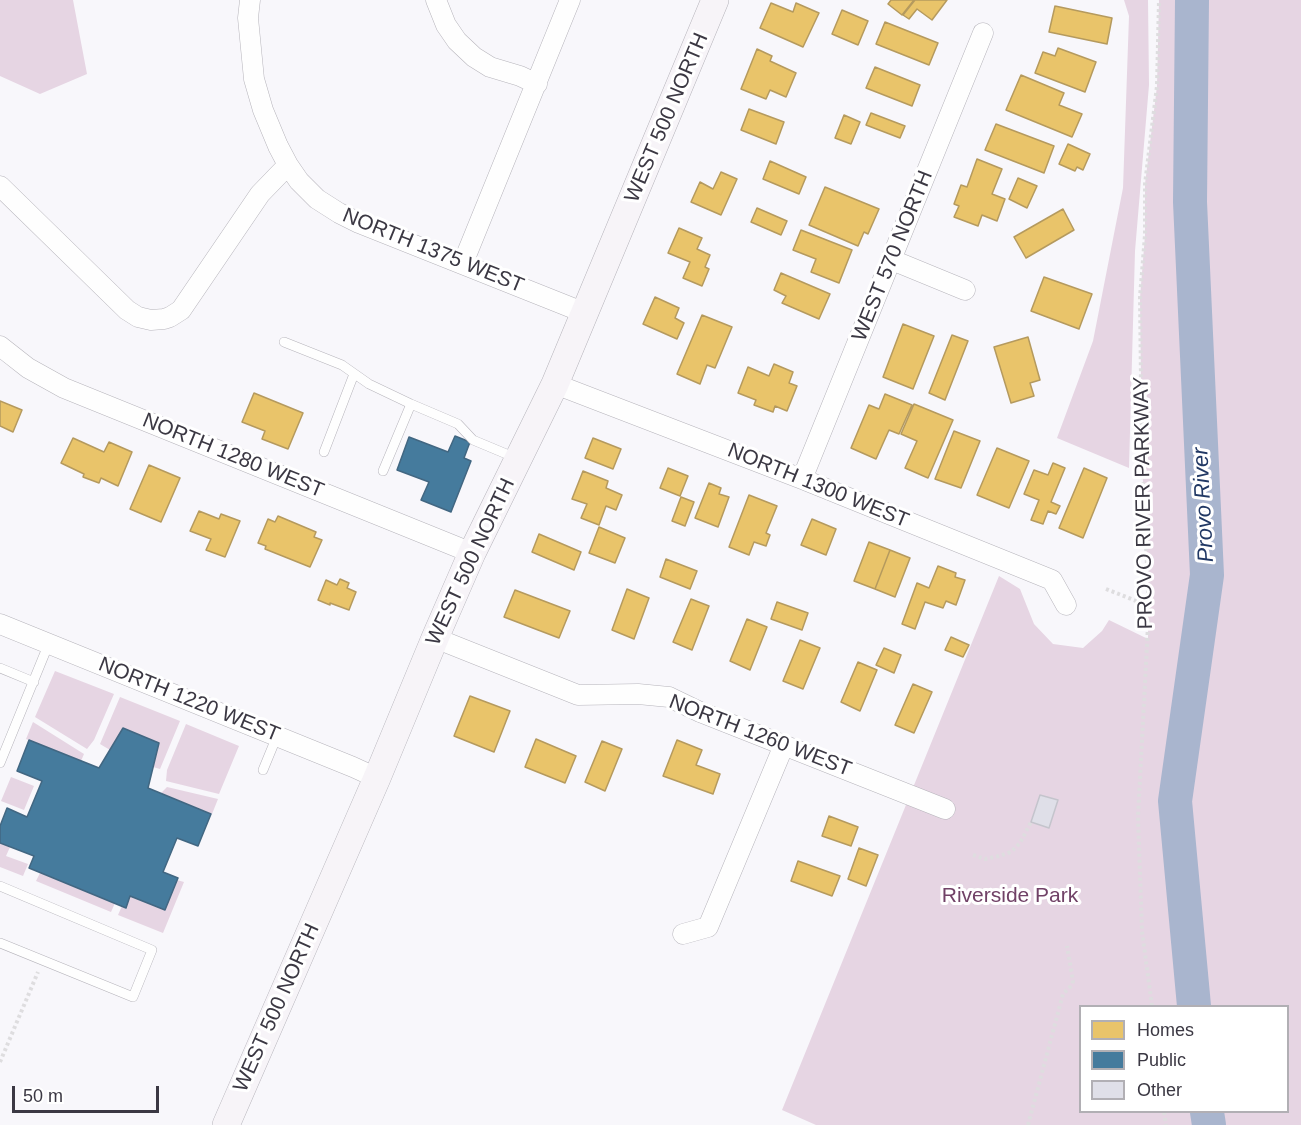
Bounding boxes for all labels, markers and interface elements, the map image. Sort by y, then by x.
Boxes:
street label: WEST 500 NORTH [620,29,714,207]
street label: WEST 570 NORTH [847,167,939,345]
street label: NORTH 1375 WEST [339,203,527,299]
street label: PROVO RIVER PARKWAY [1129,376,1159,630]
street label: NORTH 1280 WEST [139,408,327,504]
street label: NORTH 1300 WEST [724,438,912,534]
water label: Provo River [1188,447,1220,563]
street label: WEST 500 NORTH [421,474,521,650]
street label: NORTH 1220 WEST [95,652,283,748]
street label: NORTH 1260 WEST [665,690,855,782]
park label: Riverside Park [942,883,1078,909]
street label: WEST 500 NORTH [229,920,325,1096]
legend [1079,1005,1289,1113]
text: Homes [1137,1020,1194,1040]
text: Public [1137,1050,1186,1070]
scale bar [15,1074,162,1112]
text: Other [1137,1080,1182,1100]
text: 50 m [23,1086,63,1106]

